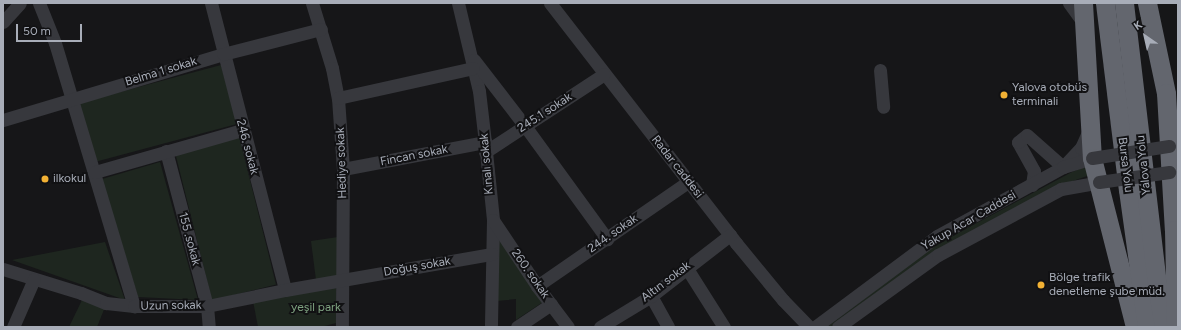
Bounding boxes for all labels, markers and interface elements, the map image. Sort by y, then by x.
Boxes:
scale bar [18,16,84,42]
north arrow [1125,16,1165,56]
text: K [1131,18,1145,33]
text: 50 m [23,24,51,38]
street label: Belma 1 sokak [124,54,198,90]
place label: Yalova otobüs terminali [1012,81,1087,109]
street label: 245.1 sokak [515,90,575,136]
marker: Yalova otobüs terminali [999,90,1009,100]
street label: 246. sokak [233,118,261,176]
street label: Hediye sokak [334,127,350,199]
street label: Kınalı sokak [477,133,497,195]
street label: Radar caddesi [648,133,706,201]
street label: Yalova Yolu [1134,134,1154,196]
street label: Bursa Yolu [1114,137,1136,193]
street label: Fincan sokak [379,142,449,170]
place label: ilkokul [53,172,86,186]
marker: ilkokul [40,174,50,184]
street label: Yakup Acar Caddesi [919,188,1019,254]
street label: 155 .sokak [175,211,203,267]
street label: 244. sokak [585,212,641,256]
street label: 260. sokak [508,247,552,301]
street label: Doğuş sokak [382,254,452,280]
street label: Altın sokak [639,259,693,305]
place label: Bölge trafik denetleme şube müd. [1049,271,1165,299]
marker: Bölge trafik denetleme şube müd. [1036,280,1046,290]
street label: Uzun sokak [140,298,202,314]
park label: yeşil park [291,301,341,315]

